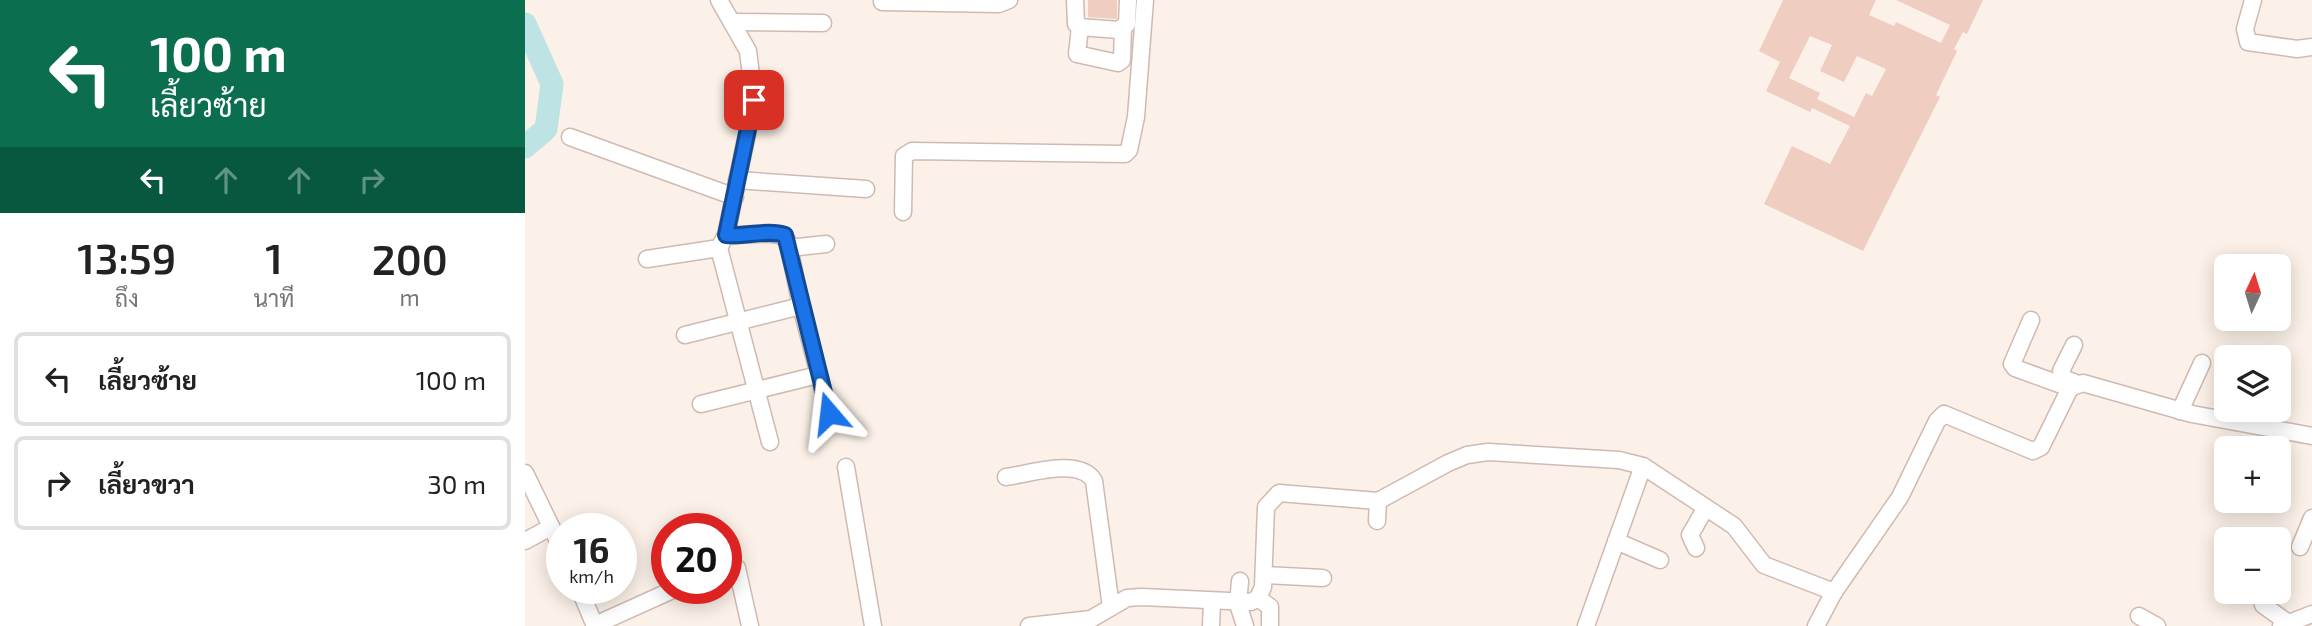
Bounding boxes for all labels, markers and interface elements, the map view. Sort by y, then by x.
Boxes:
text: 100 m [150,23,287,82]
icon: left [35,28,126,119]
pin [724,70,784,130]
icon: arrive [735,81,773,119]
text: เลี้ยวซ้าย [150,85,267,123]
icon: left [134,161,172,199]
icon: ahead [207,161,245,199]
icon: ahead [280,161,318,199]
icon: right [353,161,391,199]
text: 13:59 [77,232,176,282]
text: 1 [265,232,283,282]
text: 200 [372,233,448,283]
north arrow [2214,254,2291,331]
map controls [2214,254,2291,604]
text: m [400,283,420,311]
text: ถึง [115,284,139,312]
text: นาที [253,284,294,312]
button: layers [2214,345,2291,422]
icon: left [39,360,77,398]
text: เลี้ยวซ้าย [98,364,197,395]
text: 100 m [416,364,486,395]
position arrow [792,376,866,450]
button: + [2214,436,2291,513]
icon: right [39,464,77,502]
text: เลี้ยวขวา [98,468,195,499]
text: 30 m [427,468,486,499]
speed limit sign: 20 [651,513,742,604]
button: − [2214,527,2291,604]
text: 16 [574,528,609,570]
text: km/h [569,565,614,587]

